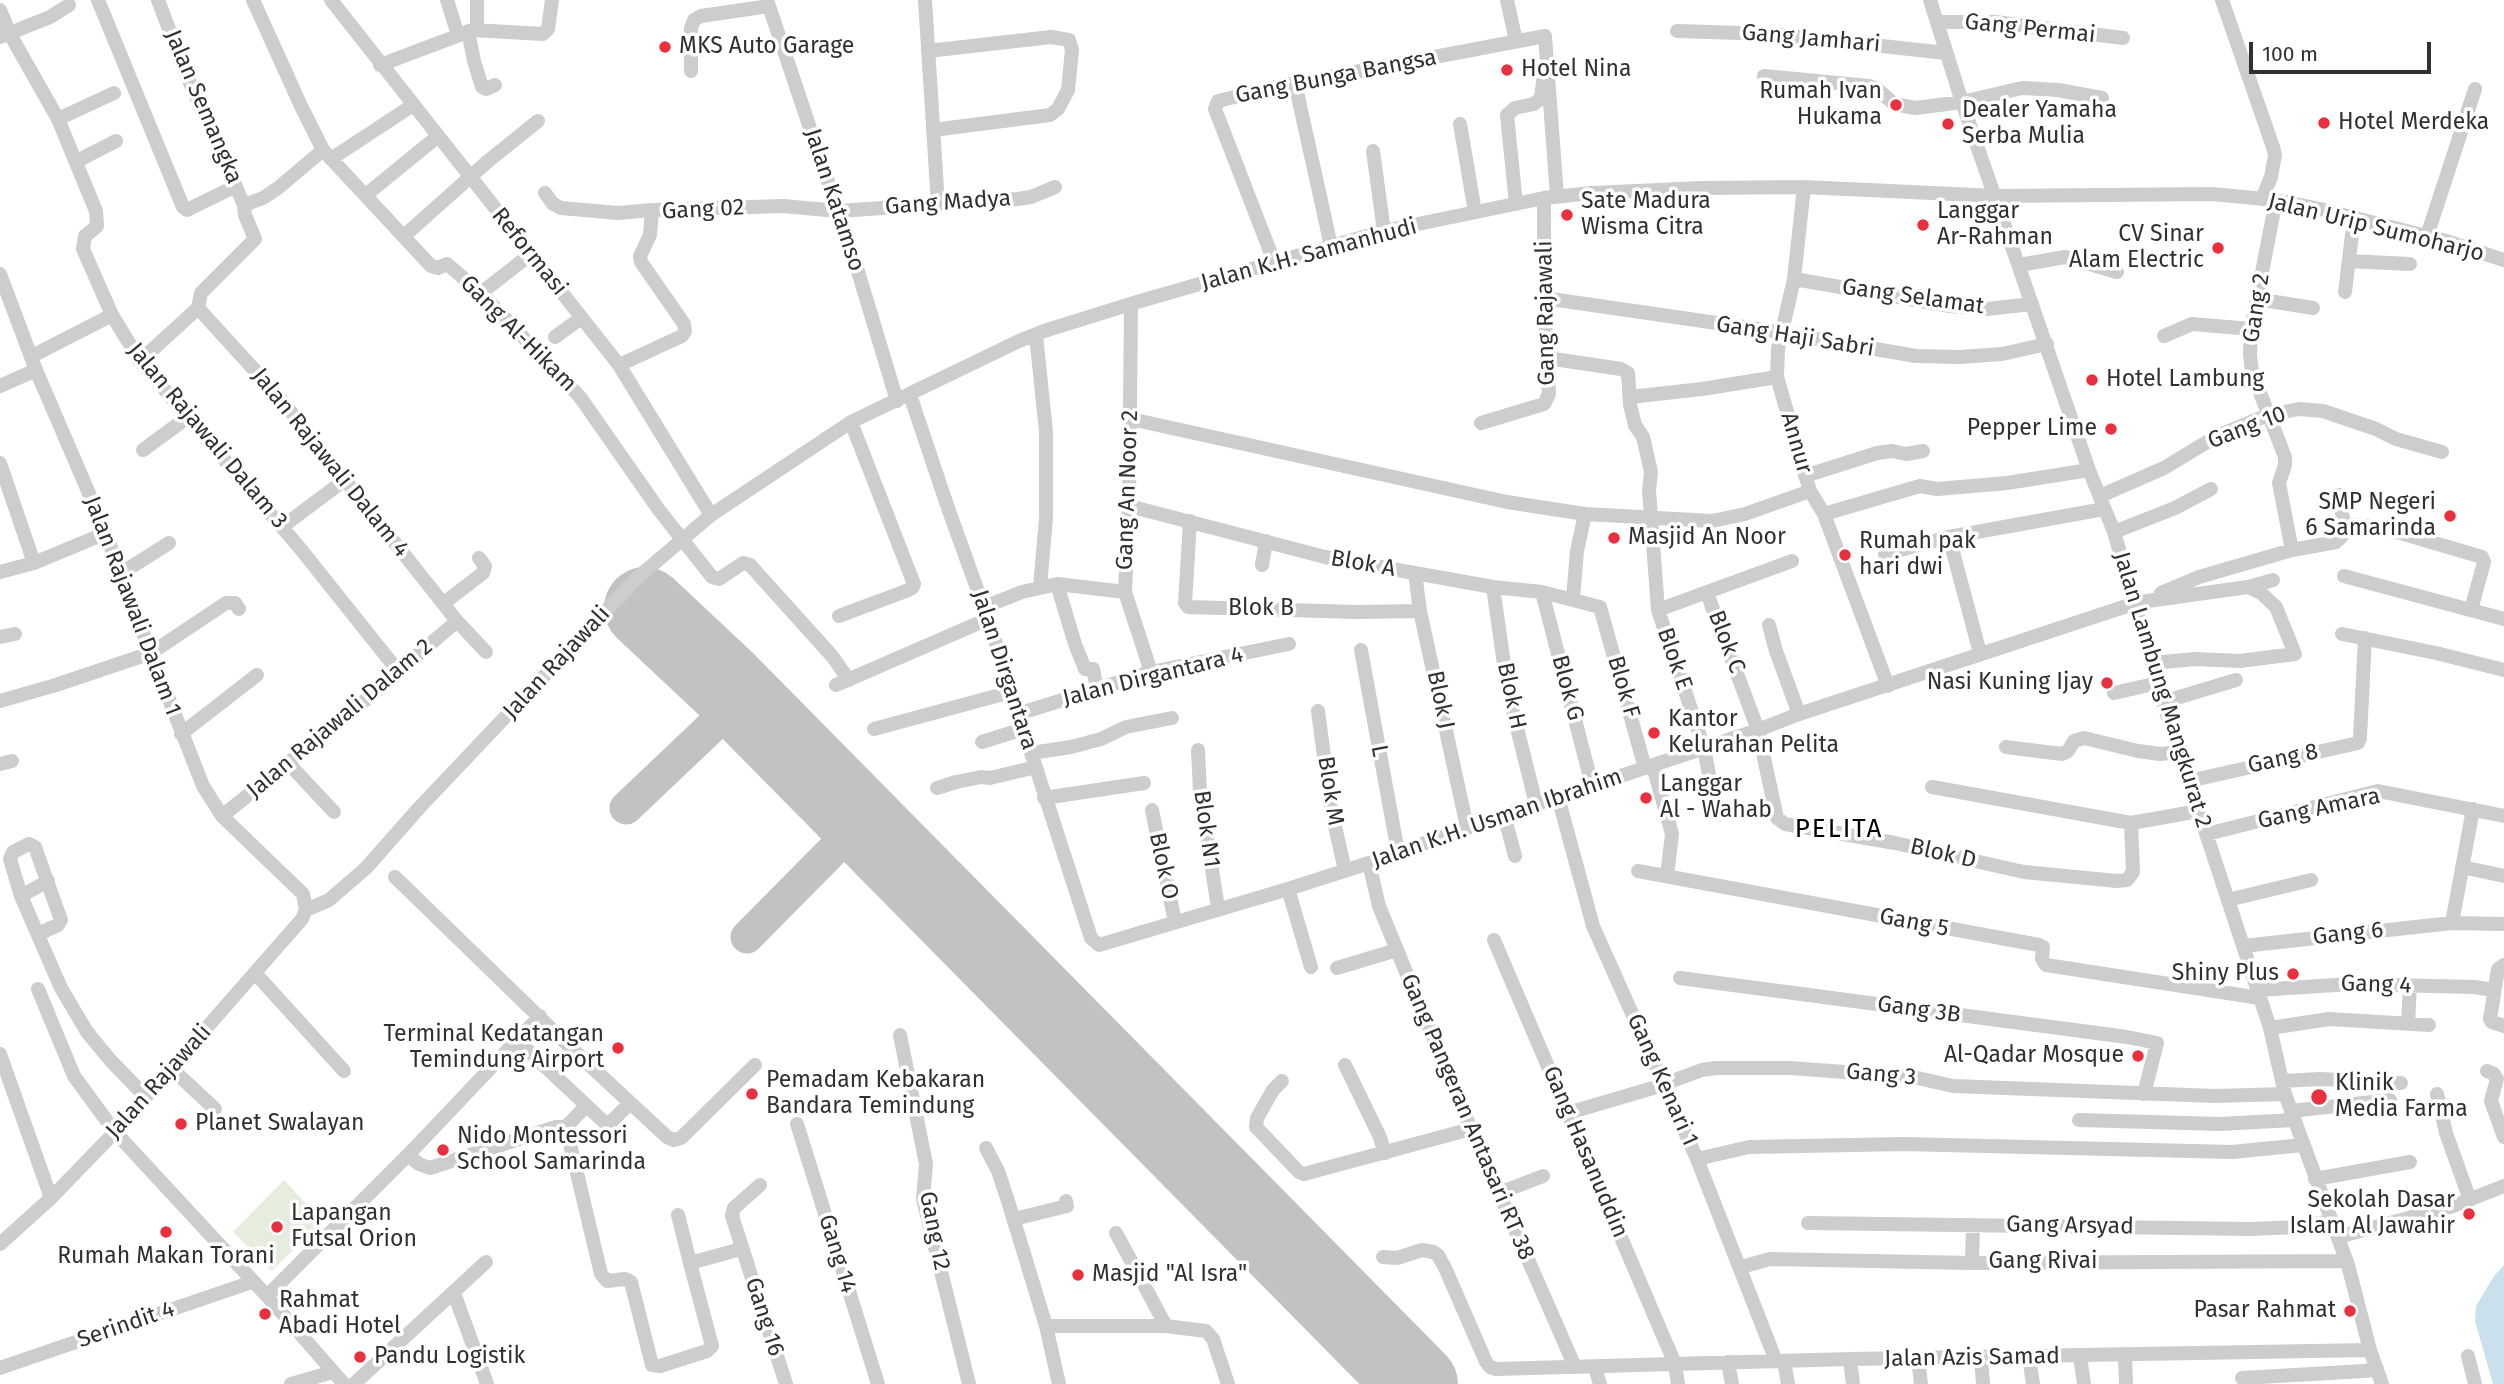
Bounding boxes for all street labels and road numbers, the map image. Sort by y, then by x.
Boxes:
street label: Gang Permai [1963,8,2097,50]
street label: Gang Jamhari [1740,19,1882,59]
street label: Jalan Semangka [158,26,248,188]
street label: Gang Bunga Bangsa [1233,44,1439,110]
street label: Jalan Katamso [798,125,870,275]
street label: Gang Madya [884,185,1012,221]
street label: Jalan Urip Sumoharjo [2265,188,2487,268]
street label: Gang 02 [661,194,745,226]
street label: Reformasi [485,202,573,302]
street label: Jalan K.H. Samanhudi [1198,213,1420,297]
street label: Gang Rajawali [1531,240,1561,386]
street label: Gang Al-Hikam [454,270,582,398]
street label: Gang 2 [2238,271,2276,345]
street label: Gang Selamat [1840,273,1986,321]
street label: Gang Haji Sabri [1714,311,1876,363]
street label: Jalan Rajawali Dalam 3 [121,338,293,534]
street label: Jalan Rajawali Dalam 4 [245,363,415,563]
street label: Gang 10 [2204,401,2290,455]
street label: Gang An Noor 2 [1111,409,1145,571]
street label: Annur [1774,409,1818,477]
street label: Jalan Rajawali Dalam 1 [77,493,187,719]
street label: Blok A [1329,545,1397,583]
street label: Jalan Lambung Mangkurat 2 [2107,549,2217,831]
street label: Jalan Dirgantara [965,587,1043,753]
street label: Blok B [1228,595,1294,623]
street label: Jalan Rajawali [498,601,616,725]
street label: Blok C [1702,607,1750,677]
street label: Blok E [1650,624,1698,694]
street label: Jalan Rajawali Dalam 2 [242,633,438,805]
street label: Jalan Dirgantara 4 [1060,641,1246,713]
street label: Blok G [1545,652,1589,724]
street label: Blok F [1601,653,1645,721]
street label: Blok H [1490,660,1532,732]
street label: Blok J [1420,668,1460,732]
street label: Gang 8 [2245,738,2321,780]
street label: L [1364,743,1394,759]
street label: Blok M [1311,754,1349,828]
street label: Jalan K.H. Usman Ibrahim [1368,763,1626,875]
street label: Gang Amara [2255,783,2383,835]
street label: Blok N1 [1187,789,1225,869]
street label: Blok O [1142,830,1184,902]
street label: Blok D [1907,833,1979,875]
street label: Gang 5 [1877,903,1951,943]
street label: Gang 6 [2311,917,2385,951]
street label: Gang Pangeran Antasari RT 38 [1394,970,1540,1264]
street label: Gang 4 [2340,970,2412,1000]
street label: Gang 3B [1875,990,1963,1030]
street label: Gang Kenari 1 [1621,1010,1703,1150]
street label: Jalan Rajawali [100,1019,218,1145]
street label: Gang 3 [1845,1058,1917,1092]
street label: Gang Hasanuddin [1536,1062,1634,1242]
street label: Gang 12 [913,1189,955,1273]
street label: Gang 14 [812,1211,862,1297]
street label: Gang Arsyad [2006,1211,2134,1241]
street label: Gang Rivai [1989,1248,2097,1276]
street label: Gang 16 [738,1274,790,1360]
street label: Serindit 4 [74,1296,178,1354]
street label: Jalan Azis Samad [1884,1343,2060,1373]

